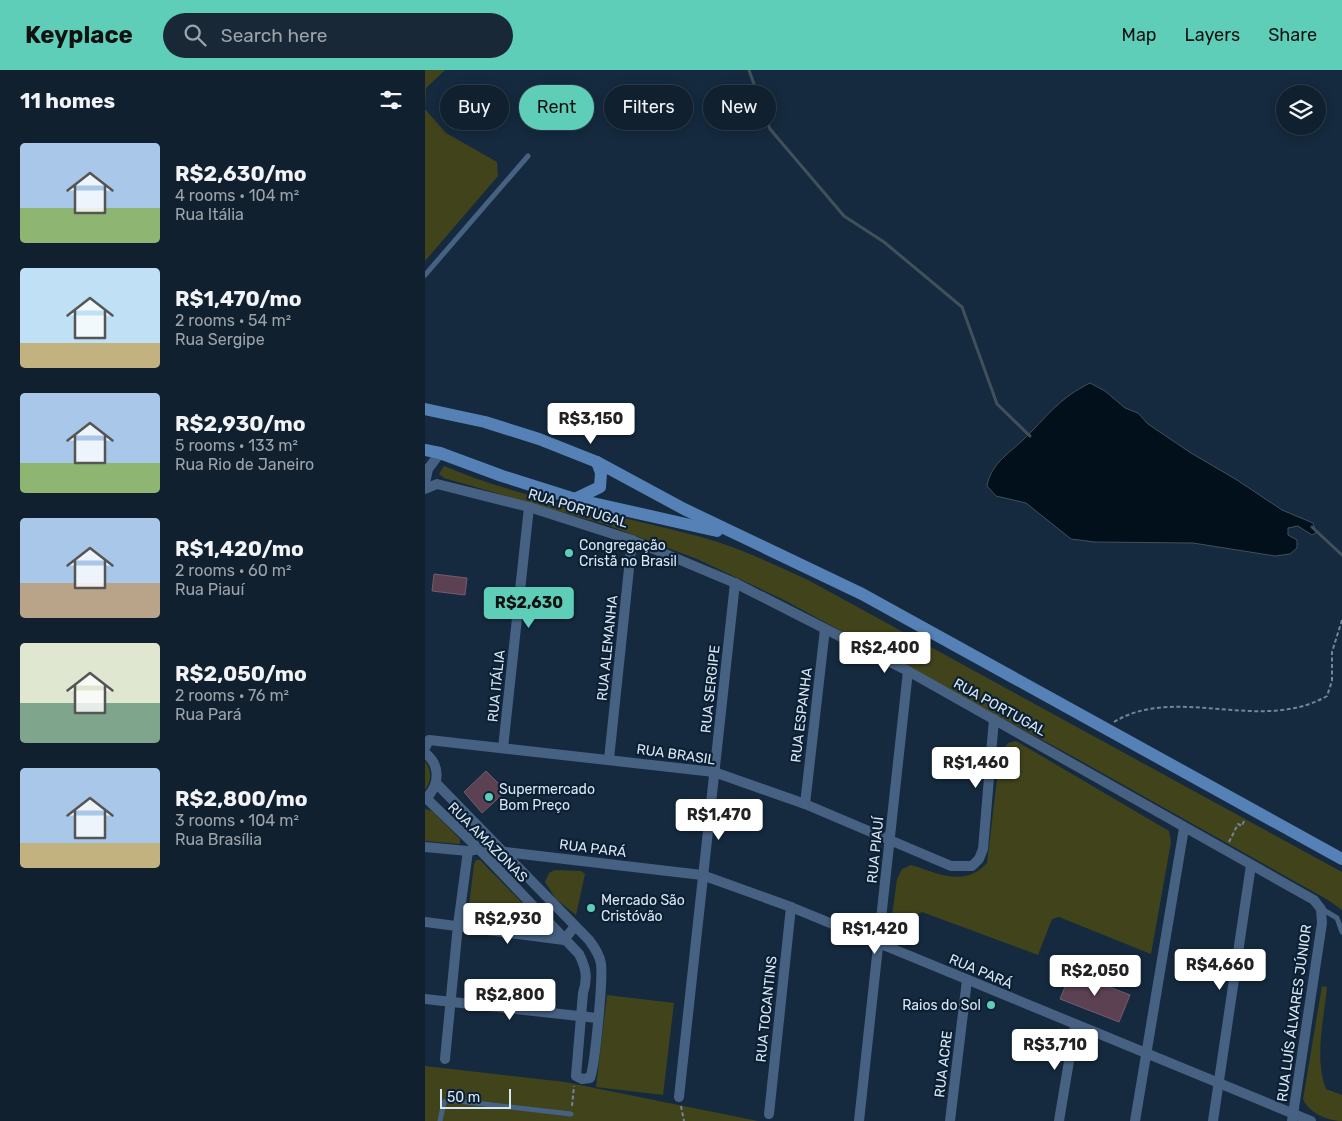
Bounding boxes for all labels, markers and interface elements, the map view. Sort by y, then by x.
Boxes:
search box [163,13,513,58]
text: Keyplace [25,21,133,49]
icon: search [181,21,209,49]
text: Search here [221,24,327,47]
text: Map [1122,24,1157,46]
text: Layers [1185,24,1240,46]
text: Share [1268,24,1317,46]
chip: Buy [440,85,509,130]
chip: Rent [519,85,594,130]
chip: Filters [604,85,693,130]
chip: New [703,85,776,130]
map controls [1276,85,1326,135]
button: layers [1276,85,1326,135]
icon: filters [377,86,405,114]
text: 11 homes [20,88,115,113]
text: R$2,630/mo [175,161,307,186]
icon: home [60,163,120,223]
text: 4 rooms · 104 m² [175,186,299,205]
text: Rua Itália [175,205,244,224]
text: R$1,470/mo [175,286,302,311]
icon: home [60,288,120,348]
text: 2 rooms · 54 m² [175,311,291,330]
text: Rua Sergipe [175,330,265,349]
pin: R$3,150 [545,402,637,445]
text: R$3,150 [559,409,623,428]
text: R$2,930/mo [175,411,305,436]
icon: home [60,413,120,473]
text: 5 rooms · 133 m² [175,436,298,455]
text: Rua Rio de Janeiro [175,455,314,474]
street label: RUA PORTUGAL [526,485,630,532]
text: R$1,420/mo [175,536,304,561]
place label: Congregação Cristã no Brasil [579,537,677,570]
icon: home [60,538,120,598]
marker: Congregação Cristã no Brasil [563,547,575,559]
text: 2 rooms · 60 m² [175,561,292,580]
text: Rua Piauí [175,580,244,599]
pin: R$2,630 [483,586,575,629]
text: R$2,630 [495,593,563,612]
street label: RUA ALEMANHA [593,594,622,702]
pin: R$2,400 [839,632,931,674]
text: R$2,400 [850,638,920,657]
street label: RUA SERGIPE [697,644,724,734]
street label: RUA ITÁLIA [483,648,509,723]
text: R$2,050/mo [175,661,307,686]
icon: home [60,663,120,723]
street label: RUA ESPANHA [787,666,816,763]
street label: RUA PORTUGAL [950,675,1049,740]
text: 2 rooms · 76 m² [175,686,289,705]
text: Rua Pará [175,705,242,724]
street label: RUA BRASIL [635,741,717,768]
pin: R$1,460 [930,746,1022,789]
text: R$1,460 [943,753,1009,772]
place label: Supermercado Bom Preço [499,781,595,814]
text: R$2,800/mo [175,786,308,811]
icon: home [60,788,120,848]
marker: Supermercado Bom Preço [483,791,495,803]
pin: R$1,470 [673,798,765,841]
street label: RUA AMAZONAS [444,799,531,886]
text: R$1,470 [687,805,751,824]
text: 3 rooms · 104 m² [175,811,299,830]
street label: RUA PIAUÍ [863,815,888,884]
text: Rua Brasília [175,830,262,849]
street label: RUA PARÁ [558,835,628,861]
place label: Mercado São Cristóvão [601,892,685,925]
pin: R$2,930 [462,902,554,945]
marker: Mercado São Cristóvão [585,902,597,914]
text: R$2,930 [474,909,542,928]
pin: R$1,420 [829,912,921,955]
text: R$1,420 [842,919,908,938]
street label: RUA LUÍS ÁLVARES JÚNIOR [1273,923,1315,1103]
pin: R$4,660 [1174,948,1266,991]
street label: RUA PARÁ [946,950,1016,993]
pin: R$2,050 [1049,954,1141,997]
street label: RUA TOCANTINS [752,955,781,1063]
text: R$4,660 [1186,955,1254,974]
text: R$2,050 [1061,961,1129,980]
pin: R$2,800 [464,978,556,1021]
text: R$2,800 [475,985,545,1004]
place label: Raios do Sol [902,997,981,1014]
marker: Raios do Sol [985,999,997,1011]
pin: R$3,710 [1009,1028,1101,1071]
street label: RUA ACRE [931,1030,956,1098]
text: R$3,710 [1023,1035,1087,1054]
scale bar [440,1086,511,1109]
text: 50 m [447,1089,480,1106]

